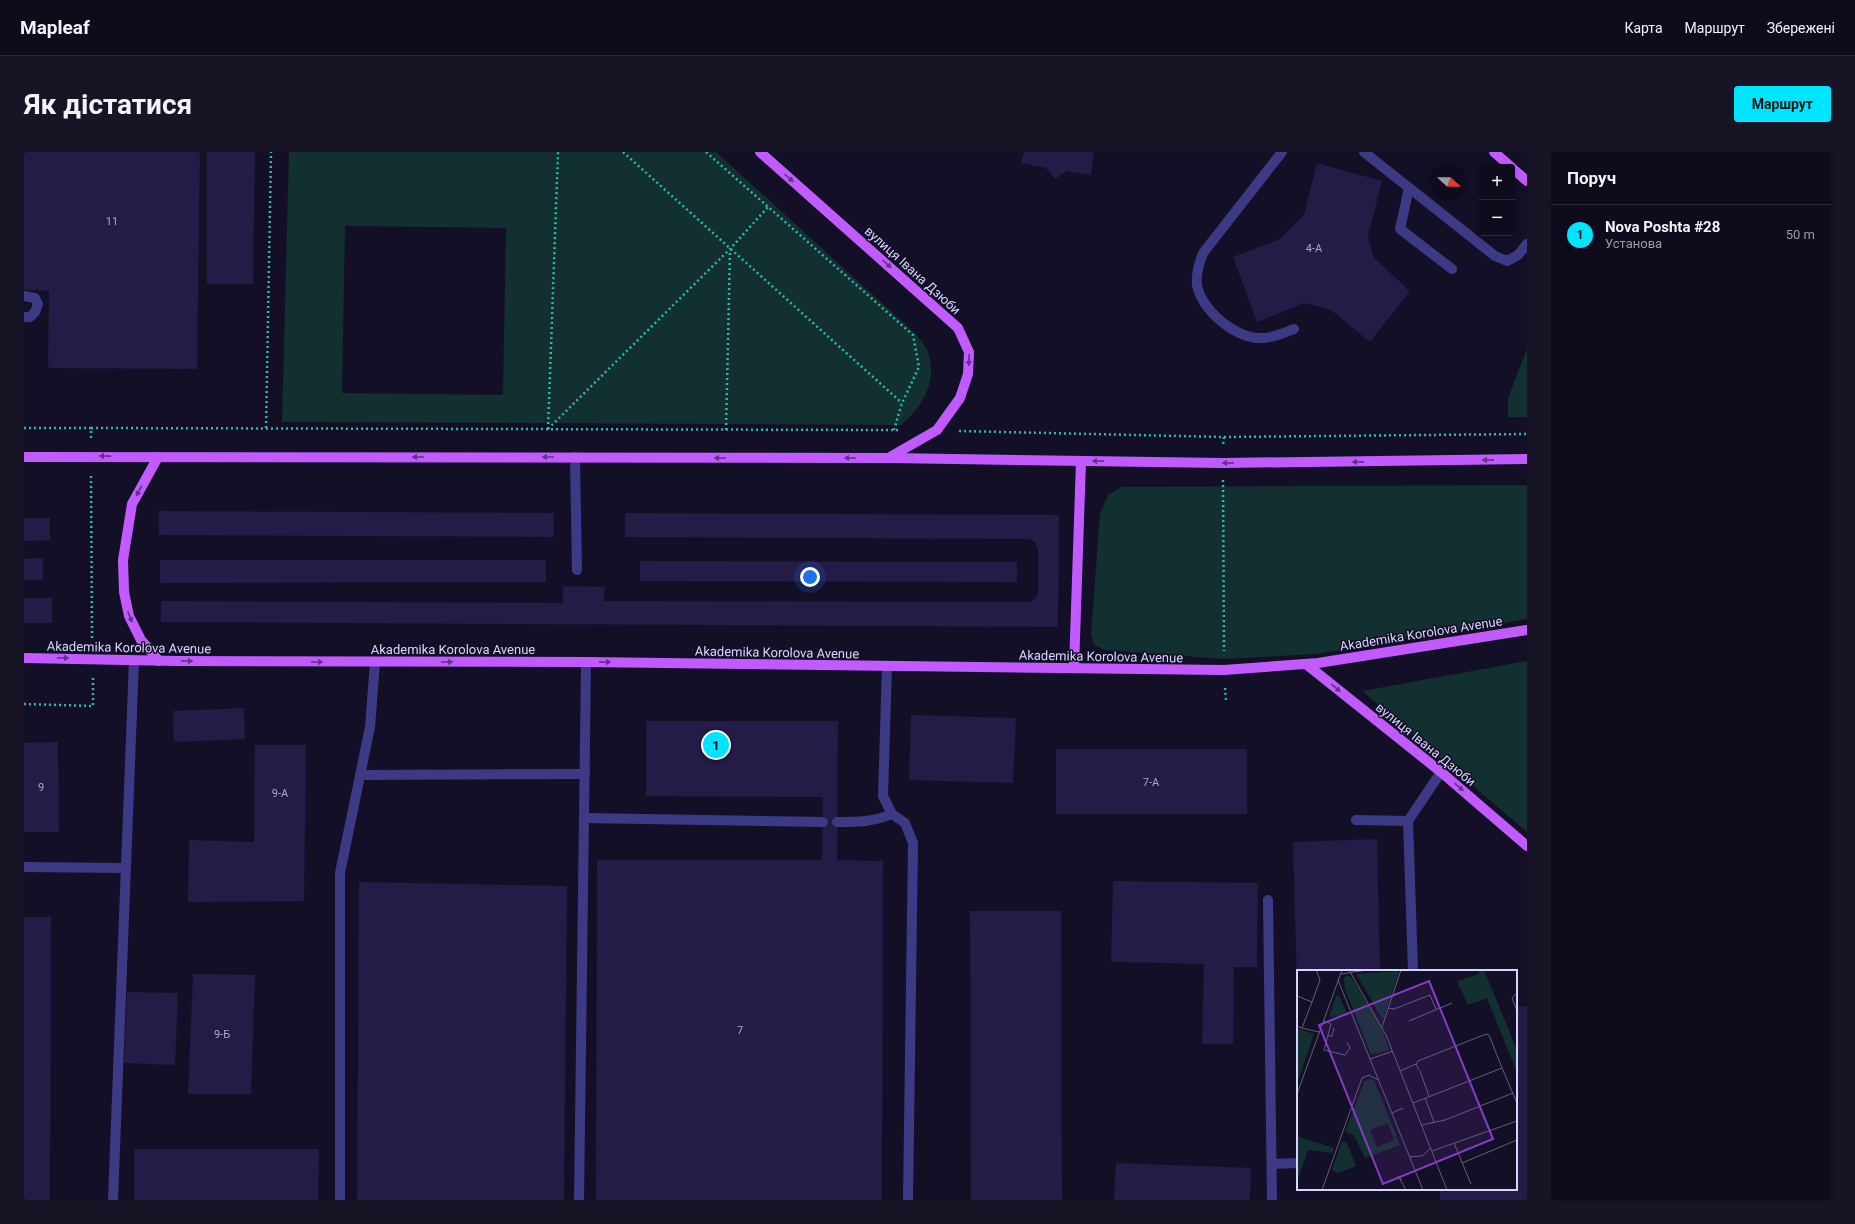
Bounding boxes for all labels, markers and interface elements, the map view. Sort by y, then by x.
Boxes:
text: Mapleaf [20,16,90,39]
text: Карта [1624,20,1663,36]
text: Маршрут [1685,20,1745,36]
text: Збережені [1767,20,1835,36]
button: Маршрут [1734,86,1831,122]
text: Як дістатися [24,88,192,121]
north arrow [1431,164,1467,200]
map controls [1479,164,1515,236]
button: + [1479,164,1515,200]
text: Поруч [1567,168,1616,188]
one-way arrow [785,173,794,182]
button: − [1479,200,1515,236]
house number: 11 [106,215,118,228]
text: Nova Poshta #28 [1605,218,1720,236]
street label: вулиця Івана Дзюби [862,223,964,317]
text: 1 [1576,227,1584,242]
text: 50 m [1786,227,1815,242]
text: Установа [1605,236,1662,251]
house number: 4-А [1306,242,1323,255]
one-way arrow [881,260,892,269]
one-way arrow [965,354,972,366]
one-way arrow [98,453,111,459]
one-way arrow [411,454,424,460]
one-way arrow [541,454,554,460]
one-way arrow [713,455,726,461]
one-way arrow [843,455,856,461]
one-way arrow [1481,457,1494,463]
one-way arrow [1091,458,1104,464]
one-way arrow [1352,458,1364,465]
one-way arrow [1221,460,1234,466]
one-way arrow [136,485,143,497]
your location [800,567,820,587]
one-way arrow [128,612,134,624]
street label: Akademika Korolova Avenue [1339,613,1504,654]
street label: Akademika Korolova Avenue [47,639,211,656]
street label: Akademika Korolova Avenue [371,642,535,657]
street label: Akademika Korolova Avenue [695,644,859,661]
street label: Akademika Korolova Avenue [1019,648,1183,665]
one-way arrow [57,655,70,661]
one-way arrow [181,658,194,664]
one-way arrow [311,659,324,665]
one-way arrow [441,659,454,665]
one-way arrow [599,659,612,665]
one-way arrow [1331,684,1342,693]
street label: вулиця Івана Дзюби [1373,700,1479,789]
pin: 1 [703,730,729,760]
house number: 7-А [1143,776,1160,789]
house number: 9 [38,781,44,794]
one-way arrow [1454,783,1465,792]
house number: 9-А [272,787,289,800]
inset map [1297,970,1517,1190]
house number: 7 [737,1024,743,1037]
house number: 9-Б [214,1028,230,1041]

